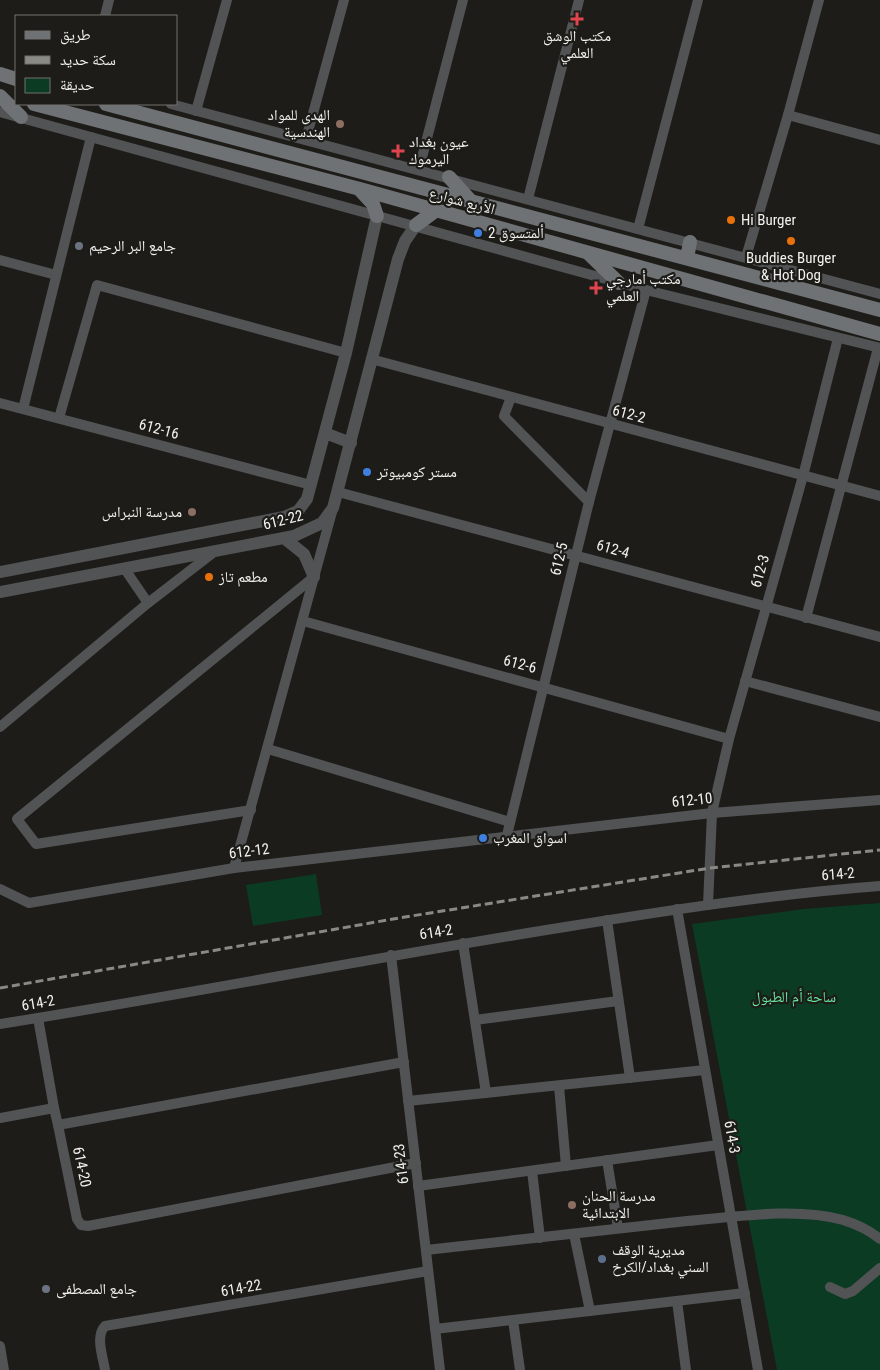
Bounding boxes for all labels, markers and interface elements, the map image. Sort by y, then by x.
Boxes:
marker: مكتب الوشق العلمي [571,13,583,25]
legend [15,15,178,105]
text: طريق [60,26,91,45]
place label: مكتب الوشق العلمي [543,27,611,65]
text: سكة حديد [60,51,116,69]
text: حديقة [60,76,95,94]
place label: الهدى للمواد الهندسية [268,106,330,141]
marker: الهدى للمواد الهندسية [334,118,346,130]
place label: عيون بغداد اليرموك [409,133,469,168]
marker: عيون بغداد اليرموك [391,144,405,158]
street label: الأربع شوارع [427,184,497,219]
place label: Hi Burger [741,211,796,229]
marker: Hi Burger [725,214,737,226]
place label: ألمتسوق 2 [488,224,544,243]
marker: ألمتسوق 2 [472,227,484,239]
marker: Buddies Burger & Hot Dog [785,235,797,247]
place label: جامع البر الرحيم [89,237,177,256]
marker: جامع البر الرحيم [73,240,85,252]
place label: Buddies Burger & Hot Dog [746,249,836,284]
place label: مكتب أمارجي العلمي [606,270,681,308]
marker: مكتب أمارجي العلمي [590,282,602,294]
street label: 612-2 [611,401,647,427]
street label: 612-16 [137,415,181,443]
place label: مستر كومبيوتر [376,463,457,481]
marker: مستر كومبيوتر [361,466,373,478]
place label: مدرسة النبراس [102,503,182,522]
marker: مدرسة النبراس [186,506,198,518]
street label: 612-22 [261,506,305,534]
street label: 612-4 [594,536,632,562]
street label: 612-5 [546,541,572,577]
street label: 612-3 [747,552,773,590]
place label: مطعم تاز [218,568,268,587]
marker: مطعم تاز [203,571,215,583]
street label: 612-6 [502,651,538,677]
street label: 612-10 [671,789,713,811]
place label: اسواق المغرب [493,829,567,848]
marker: اسواق المغرب [477,832,489,844]
street label: 612-12 [228,840,270,862]
street label: 614-2 [821,864,855,884]
street label: 614-2 [418,921,454,943]
park label: ساحة أم الطبول [752,988,836,1007]
street label: 614-2 [20,991,56,1015]
street label: 614-3 [720,1119,744,1155]
street label: 614-23 [390,1143,412,1185]
street label: 614-20 [69,1145,95,1189]
place label: مدرسة الحنان الابتدائية [582,1187,656,1222]
marker: مدرسة الحنان الابتدائية [566,1199,578,1211]
place label: مديرية الوقف السني بغداد/الكرخ [612,1241,709,1279]
marker: مديرية الوقف السني بغداد/الكرخ [596,1253,608,1265]
street label: 614-22 [219,1276,263,1300]
place label: جامع المصطفى [56,1280,137,1299]
marker: جامع المصطفى [40,1283,52,1295]

